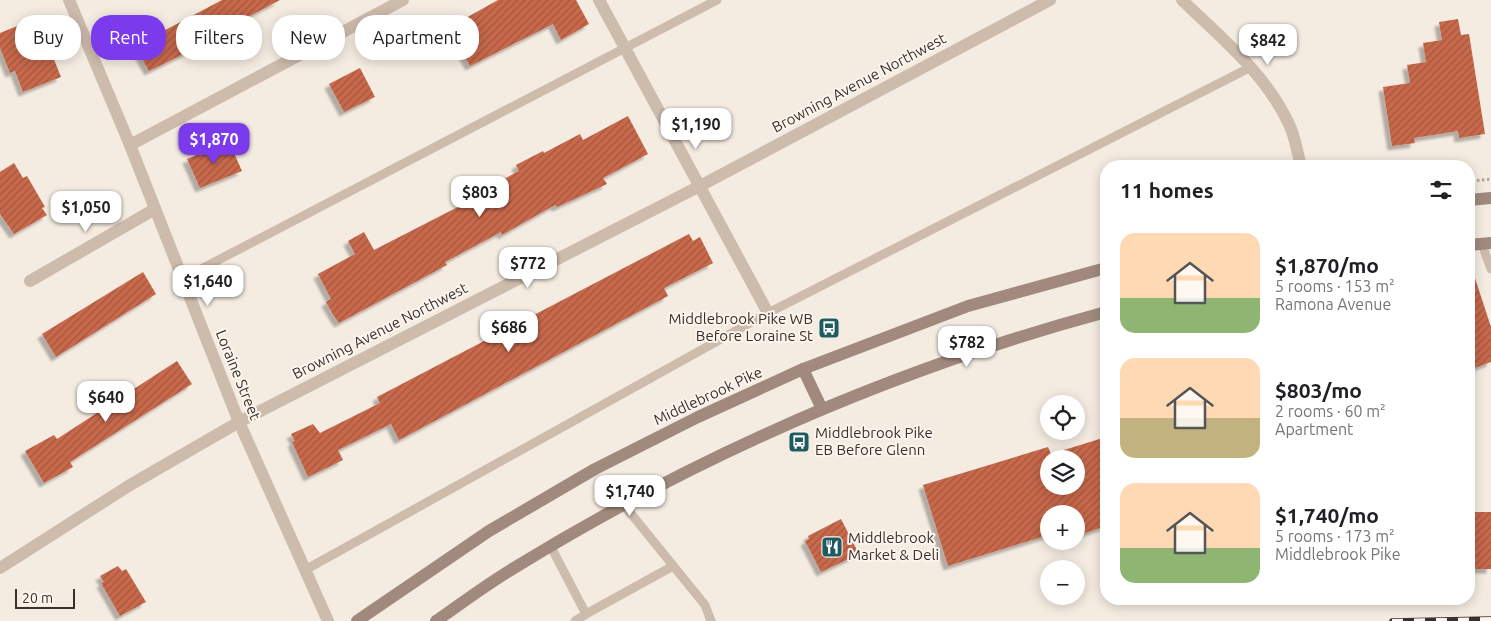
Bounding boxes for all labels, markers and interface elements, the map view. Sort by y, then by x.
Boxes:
chip: Buy [15,15,81,60]
chip: Rent [91,15,166,60]
chip: Filters [176,15,262,60]
chip: New [272,15,345,60]
chip: Apartment [355,15,479,60]
pin: $842 [1238,23,1298,66]
street label: Browning Avenue Northwest [769,29,949,136]
text: $842 [1250,31,1286,49]
pin: $1,190 [655,108,737,150]
text: $1,190 [671,115,721,133]
pin: $1,870 [173,122,255,165]
text: $1,870 [189,130,239,148]
pin: $803 [450,176,510,218]
icon: filters [1427,176,1455,204]
text: 11 homes [1120,178,1214,202]
text: $803 [462,183,498,201]
pin: $1,050 [45,190,127,233]
text: $1,050 [61,198,111,216]
pin: $772 [498,246,558,289]
icon: home [1160,253,1220,313]
text: $1,870/mo [1275,253,1379,277]
text: $772 [510,254,546,272]
pin: $1,640 [167,264,249,307]
text: $1,640 [183,272,233,290]
text: 5 rooms · 153 m² [1275,277,1395,295]
street label: Browning Avenue Northwest [289,279,470,382]
text: Ramona Avenue [1275,295,1391,313]
pin: $686 [479,310,539,353]
place label: Middlebrook Pike WB Before Loraine St [669,310,813,344]
bus stop icon: Middlebrook Pike WB Before Loraine St [817,316,841,340]
text: $686 [491,318,527,336]
pin: $782 [937,326,997,368]
street label: Loraine Street [213,327,264,422]
text: $782 [949,333,985,351]
street label: Middlebrook Pike [651,363,765,428]
icon: home [1160,378,1220,438]
text: $803/mo [1275,378,1362,402]
pin: $640 [76,380,136,423]
text: $640 [88,388,124,406]
map controls [1040,395,1085,605]
button: locate [1040,395,1085,440]
text: 2 rooms · 60 m² [1275,402,1386,420]
text: Apartment [1275,420,1353,438]
place label: Middlebrook Pike EB Before Glenn [815,424,933,458]
bus stop icon: Middlebrook Pike EB Before Glenn [787,430,811,454]
button: layers [1040,450,1085,495]
pin: $1,740 [589,474,671,517]
text: $1,740 [605,482,655,500]
icon: home [1160,503,1220,563]
text: $1,740/mo [1275,503,1379,527]
button: + [1040,505,1085,550]
text: 5 rooms · 173 m² [1275,527,1395,545]
place label: Middlebrook Market & Deli [848,529,939,563]
restaurant icon: Middlebrook Market & Deli [820,535,844,559]
text: Middlebrook Pike [1275,545,1401,563]
button: − [1040,560,1085,605]
scale bar [15,586,75,609]
text: 20 m [22,590,53,606]

